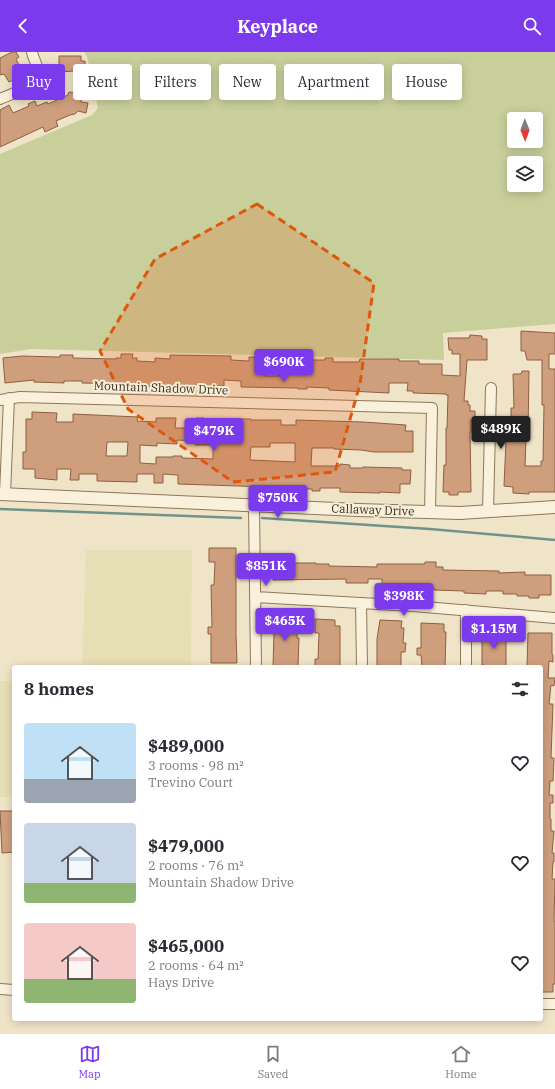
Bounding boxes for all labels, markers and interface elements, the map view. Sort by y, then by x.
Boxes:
icon: back [12,15,34,37]
text: Keyplace [237,15,318,38]
icon: search [521,15,543,37]
chip: Buy [12,64,65,100]
chip: Rent [73,64,132,100]
chip: Filters [140,64,211,100]
chip: New [219,64,276,100]
chip: Apartment [284,64,384,100]
chip: House [392,64,462,100]
north arrow [507,112,543,148]
map controls [507,112,543,192]
button: layers [507,156,543,192]
pin: $690K [256,349,312,383]
text: $690K [263,353,305,370]
street label: Mountain Shadow Drive [93,378,229,397]
pin: $489K [473,416,529,450]
pin: $479K [186,418,242,452]
text: $489K [480,420,522,437]
text: $479K [193,422,235,439]
pin: $750K [250,485,306,519]
text: $750K [257,489,299,506]
street label: Callaway Drive [331,501,415,518]
pin: $851K [238,553,294,587]
text: $851K [245,557,287,574]
pin: $398K [376,583,432,617]
text: $398K [383,587,425,604]
pin: $465K [257,608,313,642]
text: $465K [264,612,306,629]
pin: $1.15M [461,616,527,650]
text: $1.15M [471,620,517,637]
text: 8 homes [24,678,94,700]
icon: filters [509,678,531,700]
text: $489,000 [148,735,224,757]
icon: home [56,739,104,787]
icon: heart [509,752,531,774]
text: 3 rooms · 98 m² [148,757,244,774]
text: Trevino Court [148,774,233,791]
text: $479,000 [148,835,224,857]
icon: home [56,839,104,887]
icon: heart [509,852,531,874]
text: 2 rooms · 76 m² [148,857,244,874]
text: Mountain Shadow Drive [148,874,294,891]
text: $465,000 [148,935,224,957]
icon: home [56,939,104,987]
icon: heart [509,952,531,974]
text: 2 rooms · 64 m² [148,957,244,974]
text: Hays Drive [148,974,214,991]
tab: Map [78,1043,101,1081]
tab: Saved [258,1043,288,1081]
tab: Home [445,1043,477,1081]

